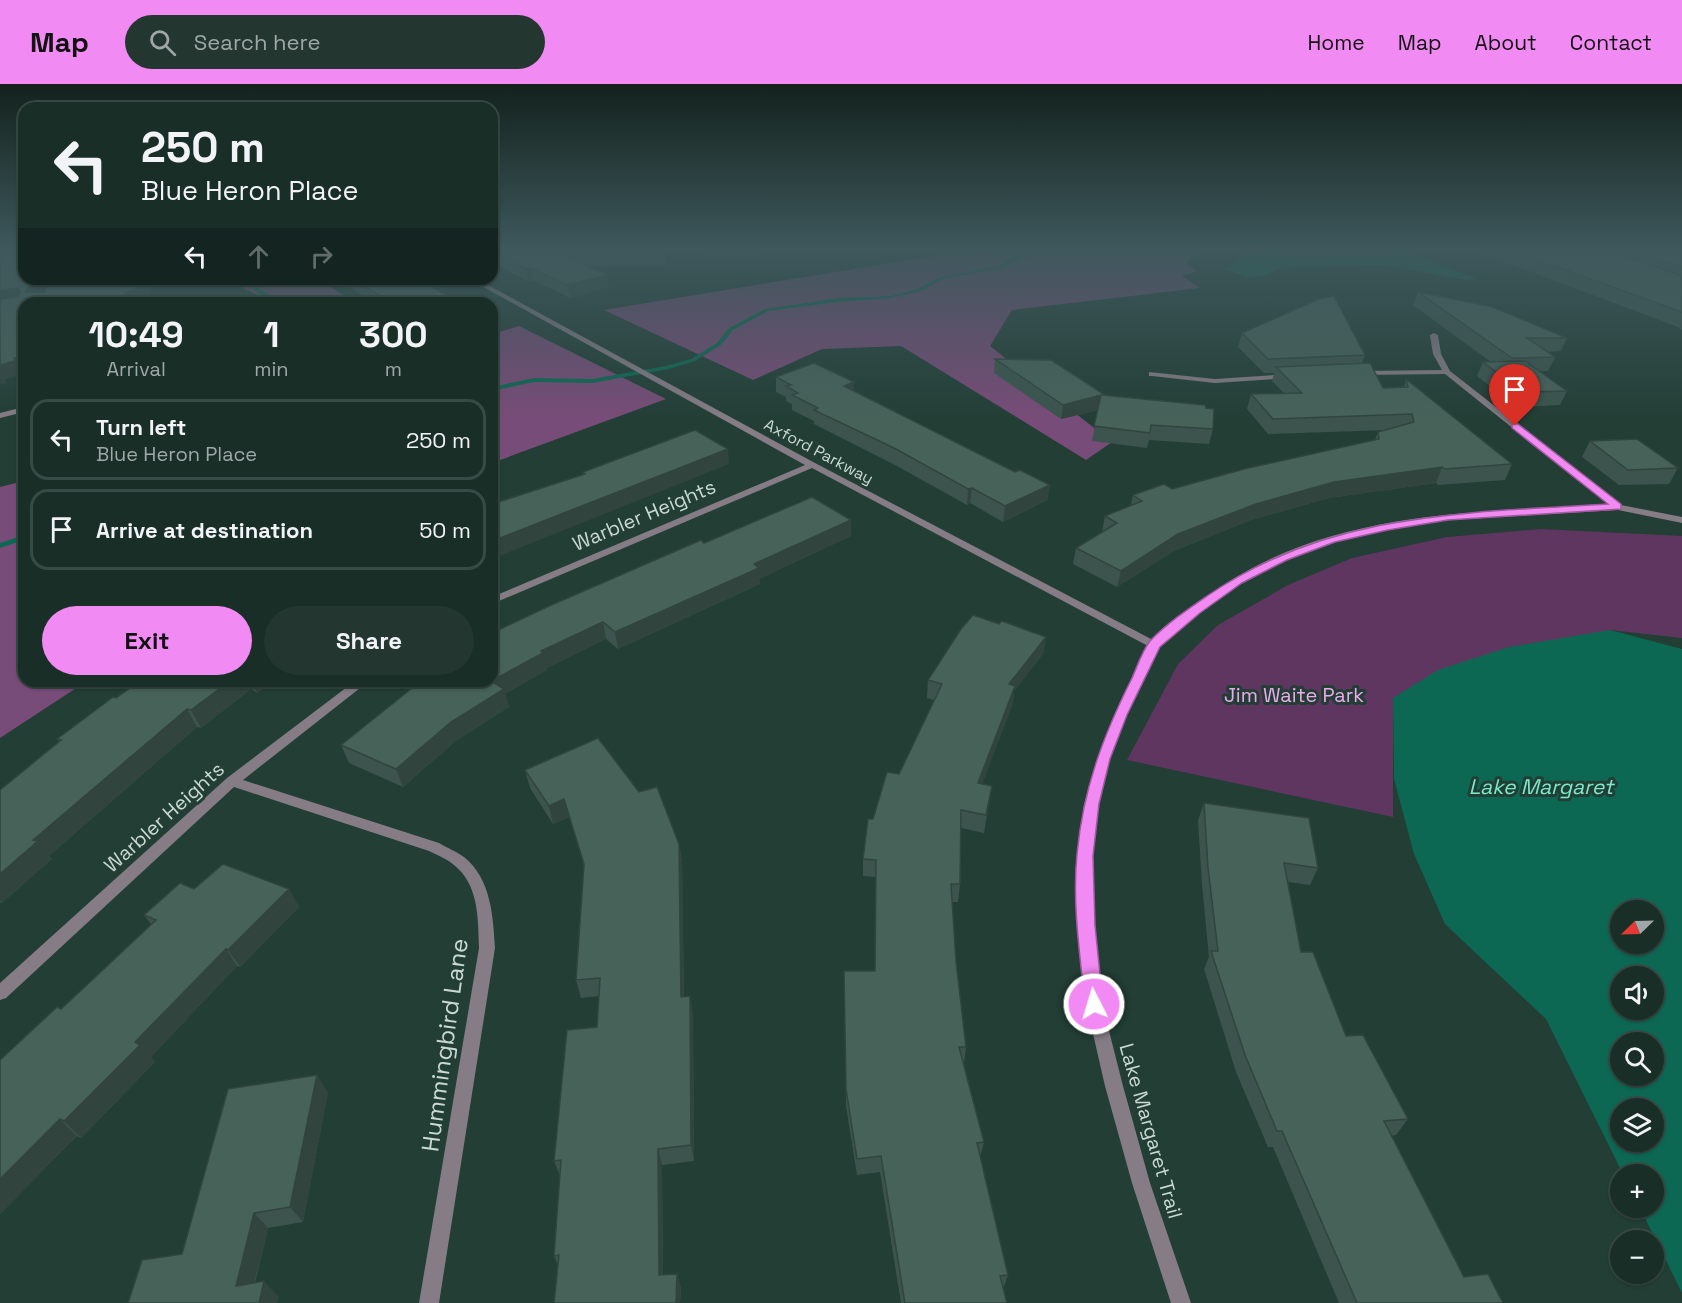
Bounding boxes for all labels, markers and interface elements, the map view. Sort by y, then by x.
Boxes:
search box [125,15,545,69]
text: Map [30,24,89,60]
icon: search [146,26,179,59]
text: Search here [194,28,321,56]
text: Home [1307,29,1365,56]
text: Map [1398,29,1442,56]
text: About [1475,29,1537,56]
text: Contact [1570,29,1652,56]
text: 250 m [141,121,265,174]
icon: left [42,126,120,204]
text: Blue Heron Place [141,173,359,208]
icon: left [179,240,212,273]
icon: ahead [242,240,275,273]
icon: right [305,240,338,273]
text: 10:49 [88,312,184,358]
text: 1 [263,312,280,358]
text: 300 [359,312,428,358]
text: Arrival [106,356,166,382]
text: min [254,356,289,382]
text: m [385,356,402,382]
pin [1489,364,1540,426]
icon: arrive [1498,373,1531,406]
text: Turn left [96,413,186,441]
street label: Axford Parkway [760,414,877,489]
icon: left [45,423,78,456]
text: 250 m [406,426,471,454]
text: Blue Heron Place [96,441,257,467]
street label: Warbler Heights [568,473,720,557]
icon: arrive [45,513,78,546]
text: Arrive at destination [96,516,313,544]
text: 50 m [419,516,471,544]
button: Exit [42,606,252,675]
button: Share [264,606,474,675]
park label: Jim Waite Park [1224,682,1364,708]
street label: Warbler Heights [98,756,230,878]
water label: Lake Margaret [1469,773,1616,800]
north arrow [1610,900,1664,954]
map controls [1610,900,1664,1284]
street label: Hummingbird Lane [414,936,475,1154]
button: sound [1610,966,1664,1020]
position arrow [1062,972,1126,1036]
button: search [1610,1032,1664,1086]
street label: Lake Margaret Trail [1114,1040,1188,1222]
button: layers [1610,1098,1664,1152]
button: + [1610,1164,1664,1218]
button: − [1610,1230,1664,1284]

